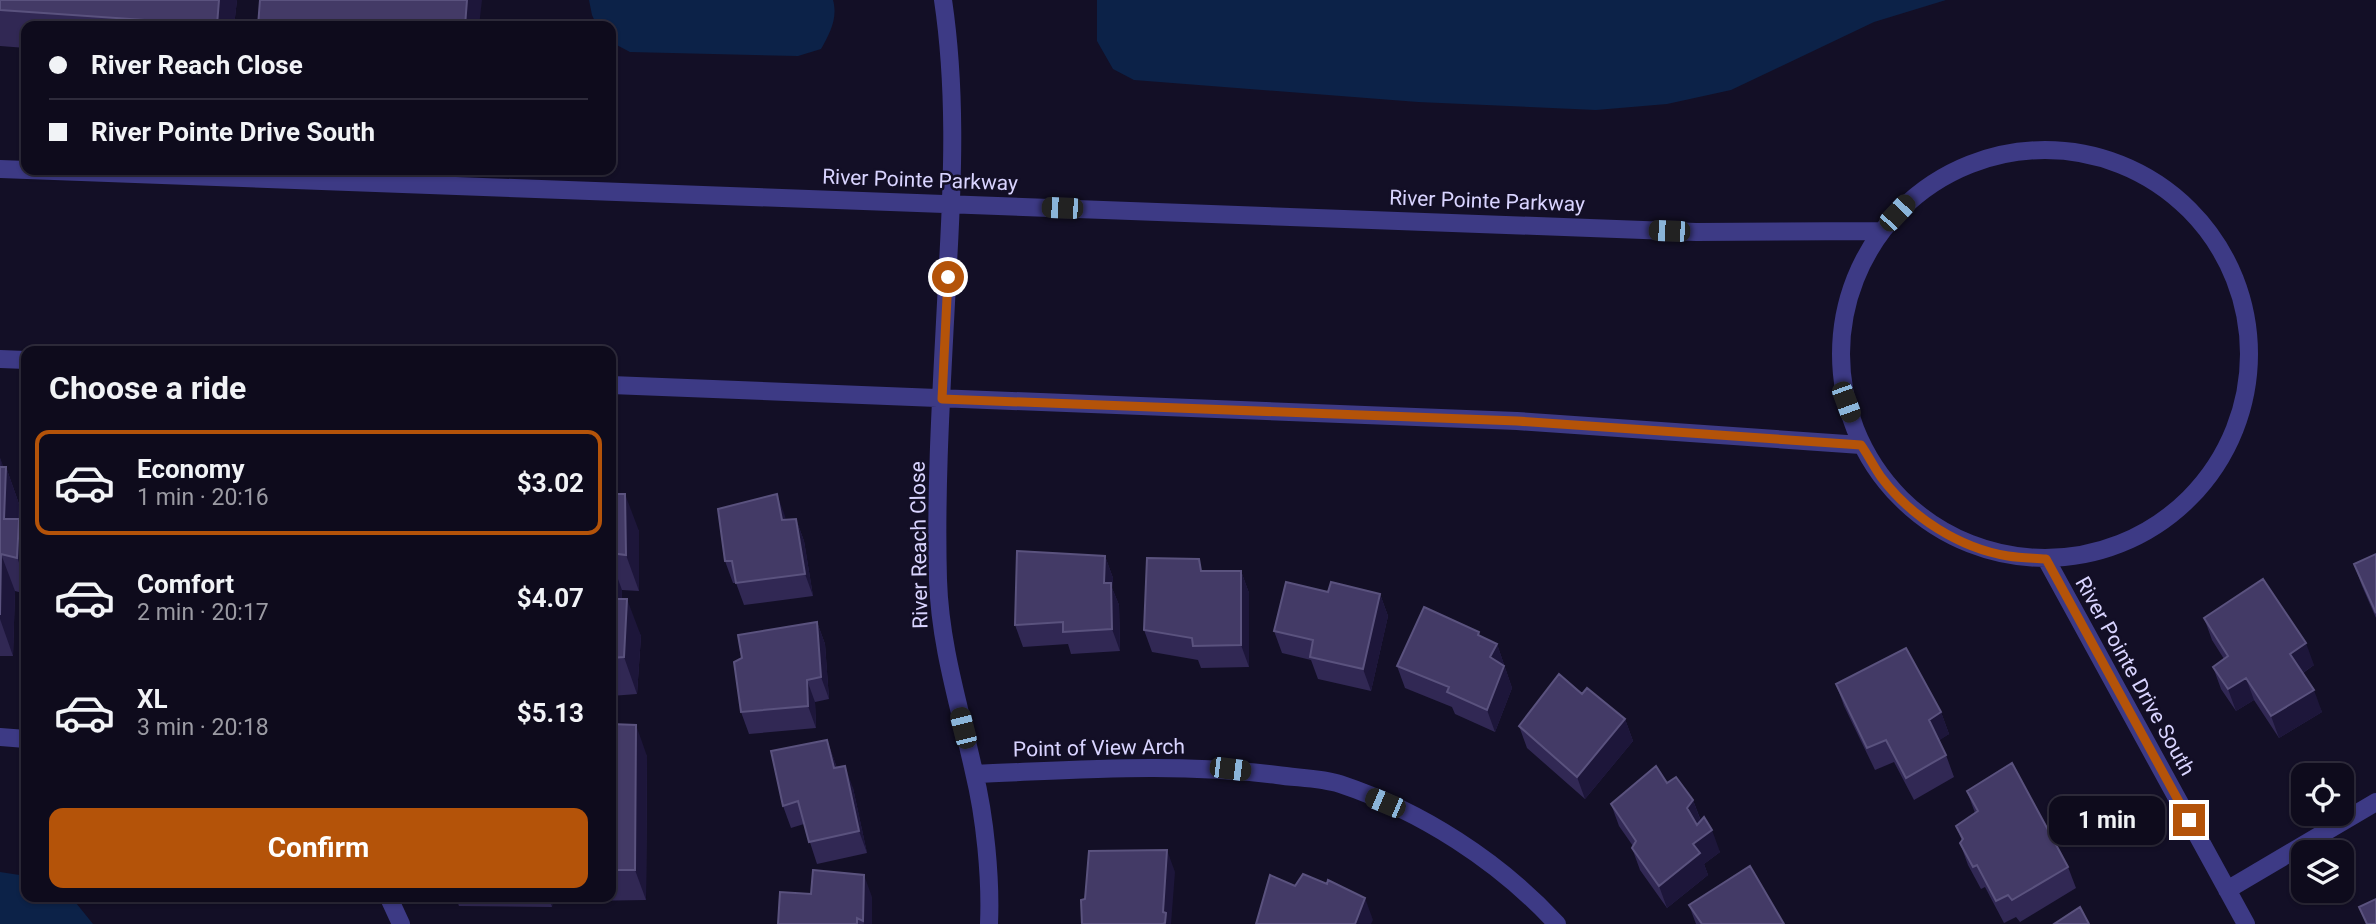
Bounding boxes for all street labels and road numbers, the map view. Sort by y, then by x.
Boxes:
street label: River Pointe Parkway [822,165,1018,195]
street label: River Pointe Parkway [1389,186,1585,216]
street label: River Reach Close [906,461,932,629]
street label: River Pointe Drive South [2070,572,2200,780]
street label: Point of View Arch [1013,734,1185,762]

